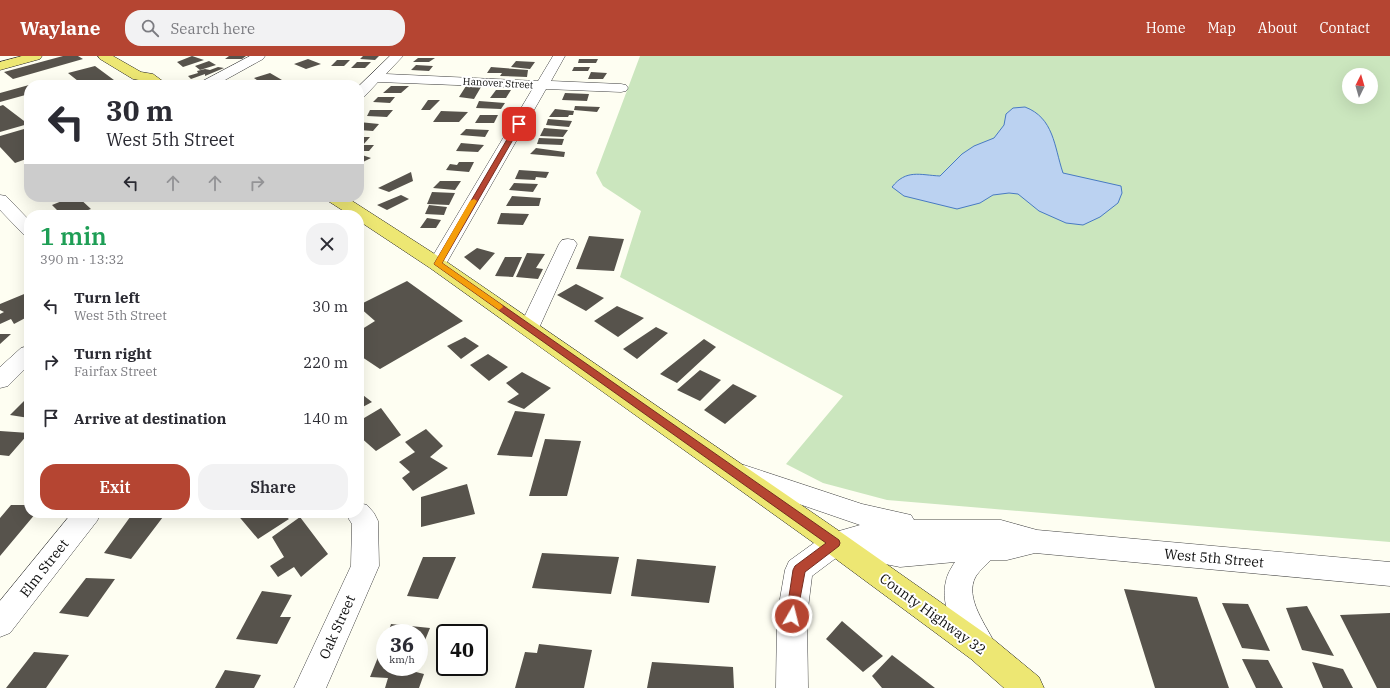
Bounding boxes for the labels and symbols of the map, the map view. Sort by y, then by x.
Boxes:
north arrow [1342,68,1378,104]
street label: Hanover Street [462,75,534,91]
pin [502,107,536,141]
street label: Elm Street [16,535,72,601]
street label: West 5th Street [1163,545,1265,571]
street label: County Highway 32 [876,569,990,659]
street label: Oak Street [315,592,359,662]
position arrow [771,595,813,637]
speed limit sign: 40 [436,624,488,676]

